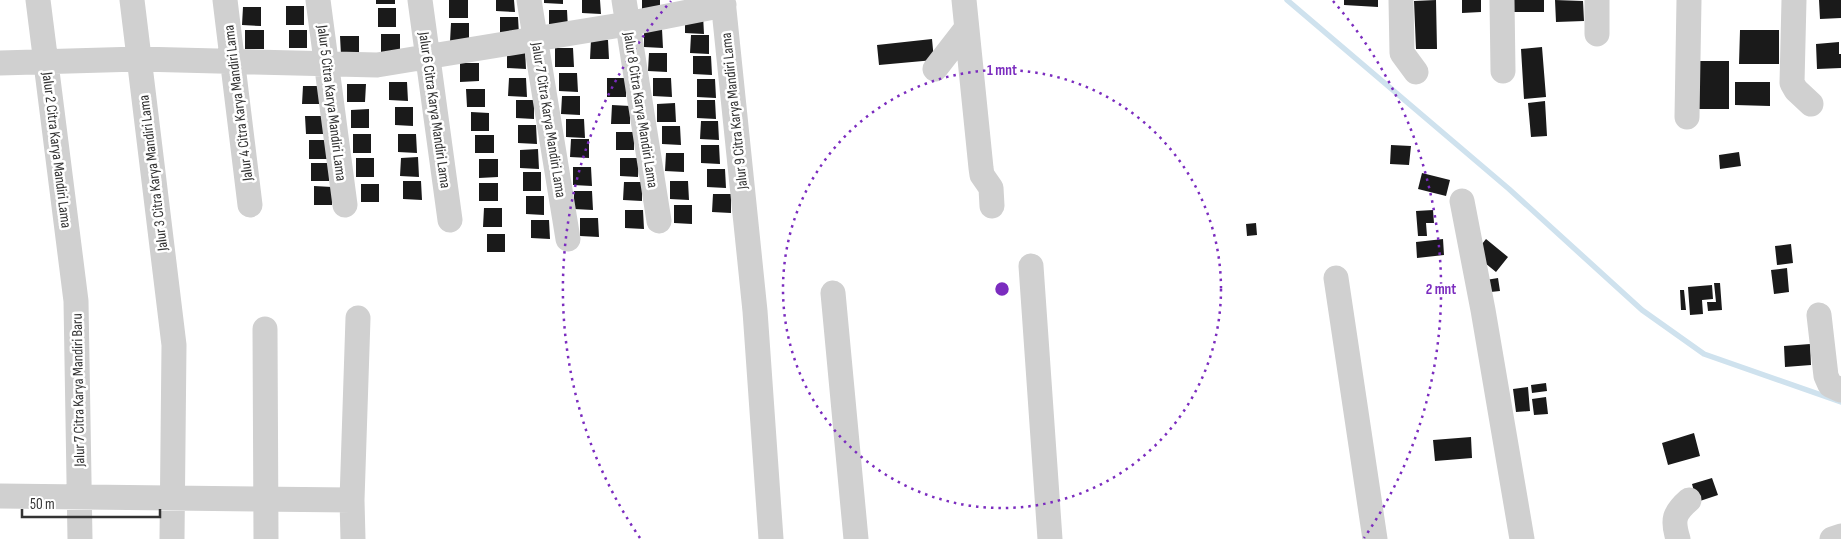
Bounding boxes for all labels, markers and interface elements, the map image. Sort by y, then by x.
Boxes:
street label: Jalur 5 Citra Karya Mandiri Lama [312,23,351,182]
street label: Jalur 4 Citra Karya Mandiri Lama [219,24,258,183]
street label: Jalur 6 Citra Karya Mandiri Lama [414,30,455,190]
street label: Jalur 8 Citra Karya Mandiri Lama [619,30,662,190]
street label: Jalur 9 Citra Karya Mandiri Lama [717,31,752,191]
street label: Jalur 7 Citra Karya Mandiri Lama [527,40,570,199]
text: 1 mnt [987,61,1017,80]
street label: Jalur 2 Citra Karya Mandiri Lama [37,70,76,229]
street label: Jalur 3 Citra Karya Mandiri Lama [134,94,173,253]
centre of rings [993,280,1011,298]
text: 2 mnt [1426,280,1456,299]
street label: Jalur 7 Citra Karya Mandiri Baru [68,313,89,468]
scale bar [22,486,160,518]
text: 50 m [30,495,55,514]

